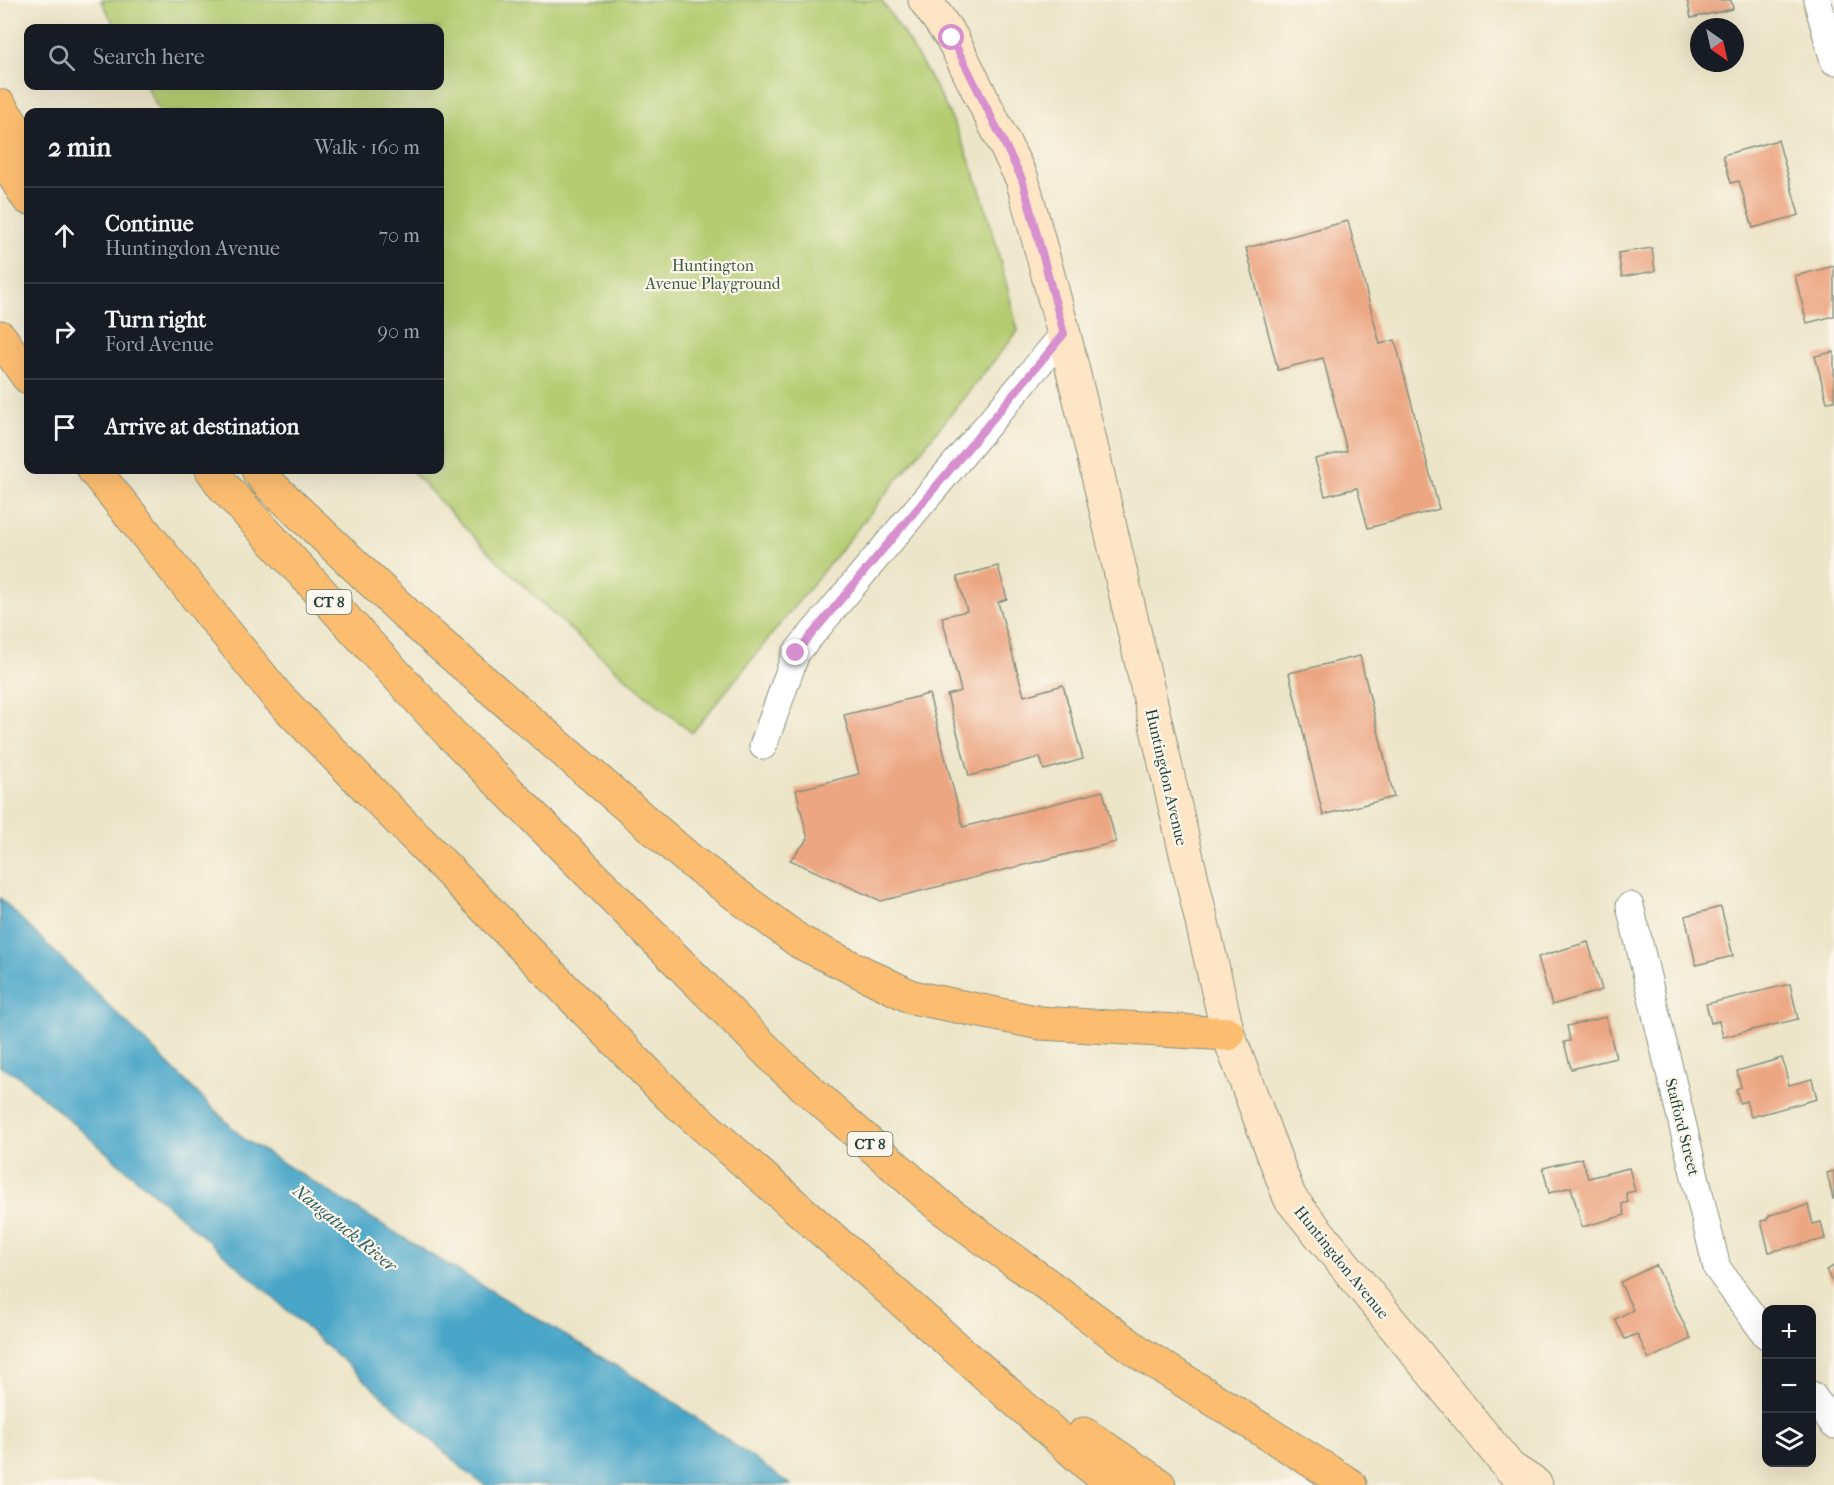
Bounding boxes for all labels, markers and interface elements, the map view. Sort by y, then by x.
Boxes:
north arrow [1690,18,1744,72]
search box [24,24,444,90]
route start [938,24,964,50]
icon: search [45,41,78,74]
text: Search here [93,44,205,70]
text: 2 min [48,132,111,163]
text: Walk · 160 m [314,136,420,159]
text: Continue [105,211,194,237]
icon: ahead [48,219,81,252]
text: 70 m [378,224,420,247]
text: Huntingdon Avenue [105,237,280,260]
park label: Huntington Avenue Playground [645,256,781,293]
text: Turn right [105,307,206,333]
icon: right [48,315,81,348]
text: 90 m [378,320,420,343]
text: Ford Avenue [105,333,214,356]
icon: arrive [48,411,81,444]
text: Arrive at destination [105,414,299,440]
road number: CT 8 [306,590,352,614]
route end [782,639,808,665]
street label: Huntingdon Avenue [1142,707,1192,848]
street label: Stafford Street [1661,1076,1704,1178]
road number: CT 8 [848,1132,892,1156]
water label: Naugatuck River [288,1180,402,1278]
street label: Huntingdon Avenue [1290,1202,1393,1323]
map controls [1762,1305,1816,1467]
button: + [1762,1305,1816,1359]
button: − [1762,1359,1816,1413]
button: layers [1762,1413,1816,1467]

